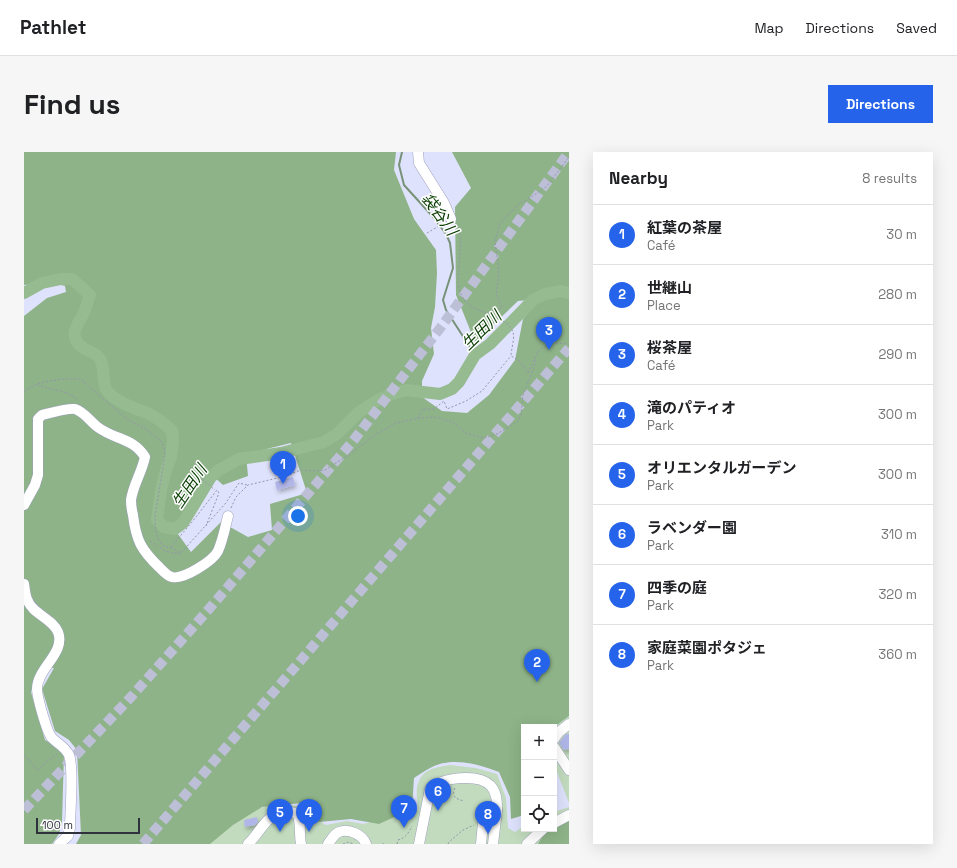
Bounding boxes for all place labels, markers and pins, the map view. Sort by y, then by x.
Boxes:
pin: 3 [536,317,562,350]
pin: 1 [270,451,296,484]
pin: 2 [524,649,550,682]
pin: 6 [425,778,451,811]
pin: 7 [391,795,417,828]
pin: 5 [267,799,293,832]
pin: 4 [296,799,322,832]
pin: 8 [475,801,501,834]

